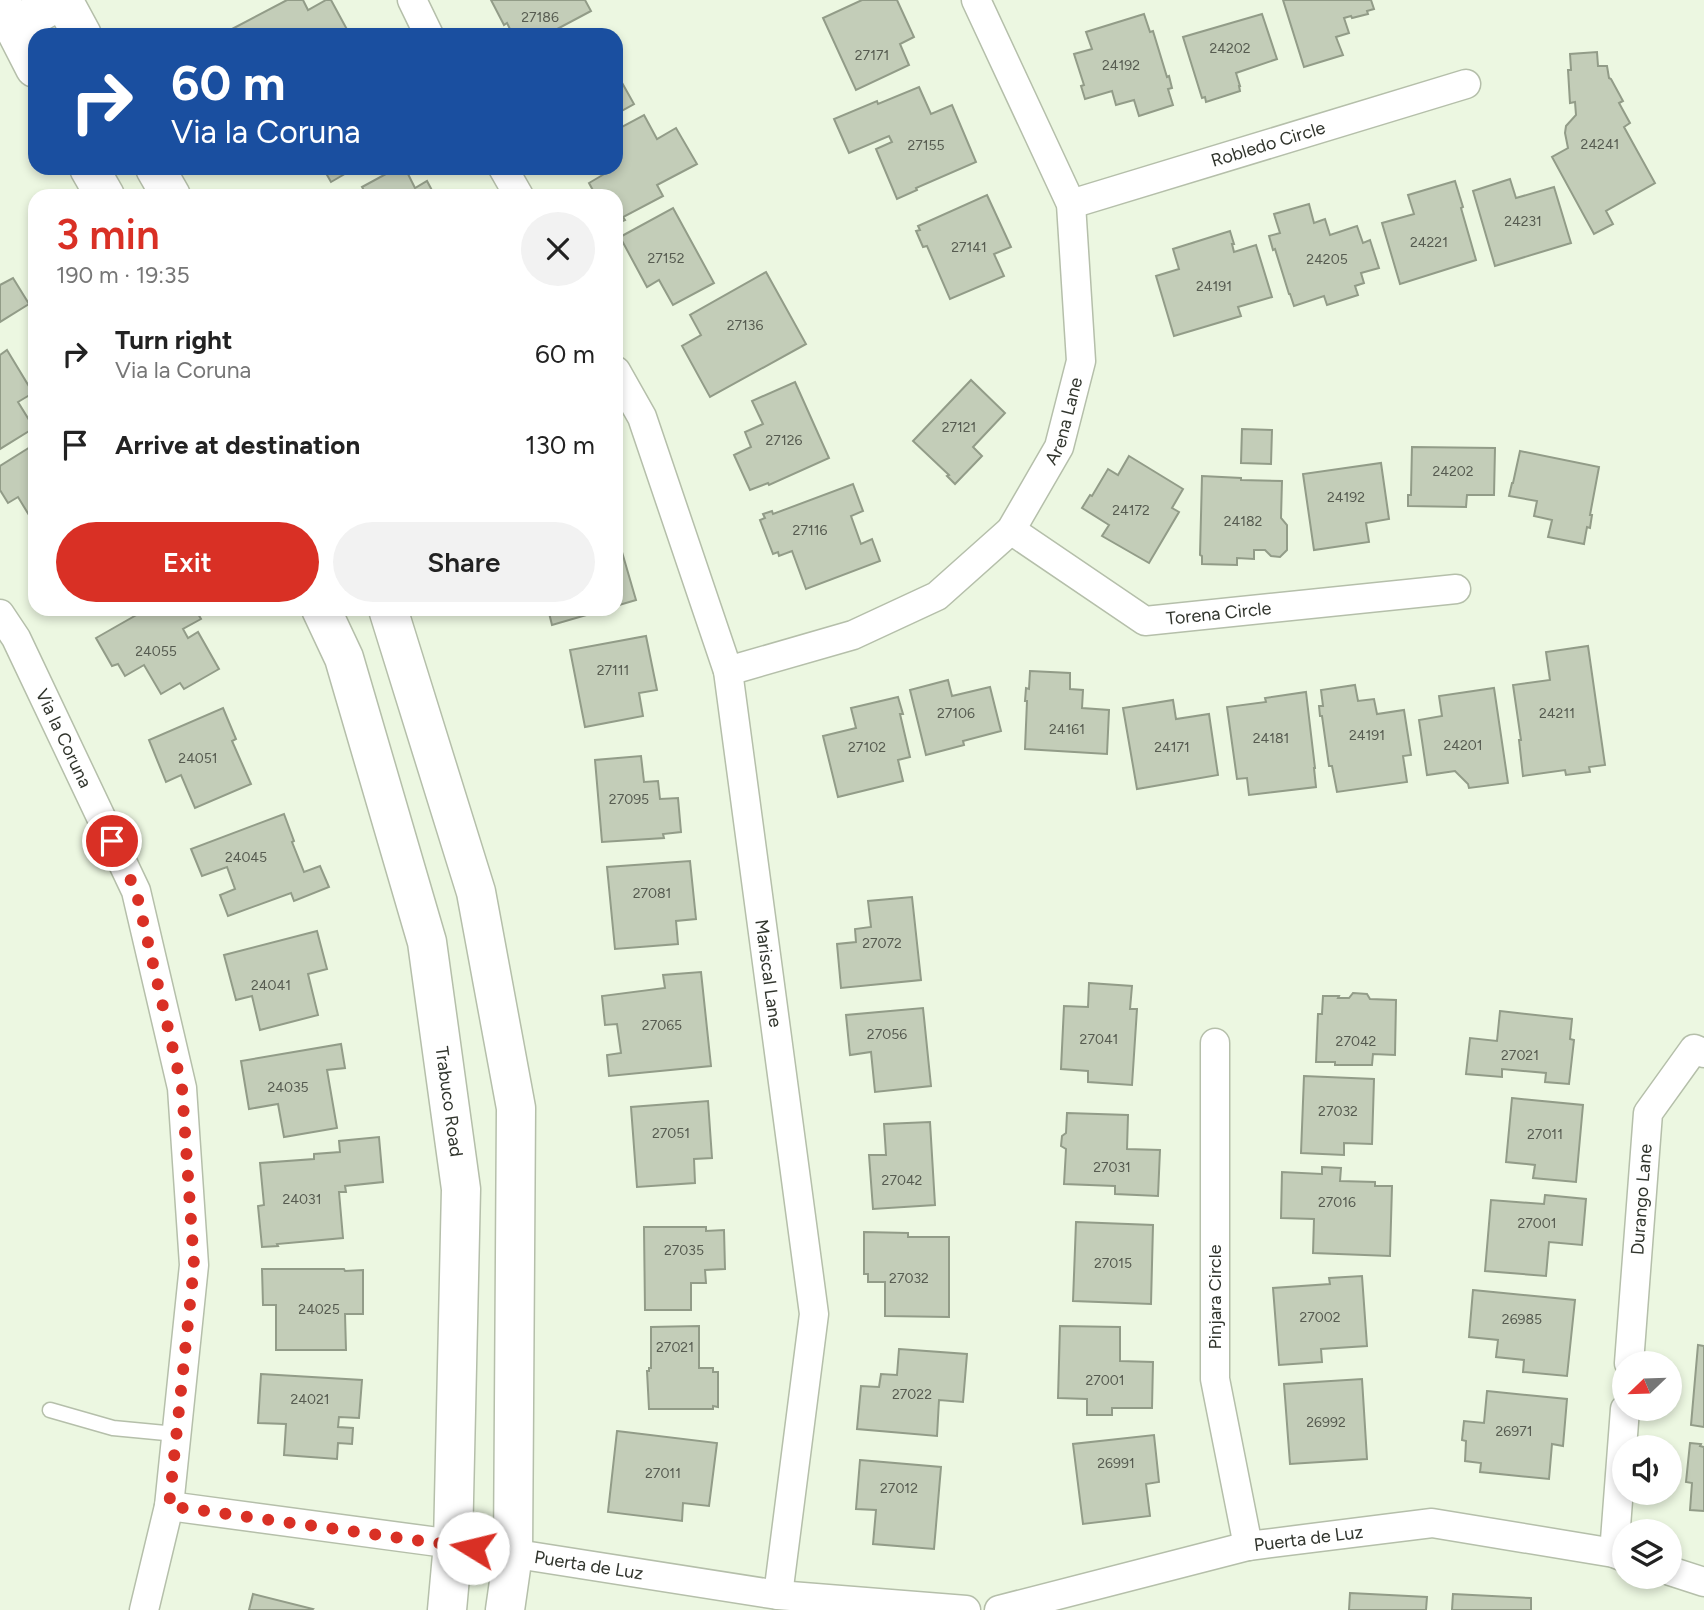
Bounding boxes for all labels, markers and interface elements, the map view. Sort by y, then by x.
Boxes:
house number: 27186 [521,9,559,26]
house number: 24202 [1209,40,1251,57]
house number: 27171 [855,47,889,64]
text: 60 m [171,53,286,112]
icon: right [56,56,147,147]
house number: 24192 [1102,57,1140,74]
text: Via la Coruna [171,113,361,151]
street label: Robledo Circle [1208,116,1328,172]
house number: 24241 [1581,136,1619,153]
house number: 27155 [907,137,945,154]
text: 3 min [56,209,160,260]
button: close [521,212,595,286]
house number: 24231 [1504,213,1542,230]
house number: 24221 [1410,234,1448,251]
house number: 27141 [951,239,987,256]
house number: 27152 [647,250,685,267]
house number: 24205 [1306,251,1348,268]
text: 190 m · 19:35 [56,261,190,289]
house number: 24191 [1196,278,1232,295]
house number: 27136 [727,317,763,334]
text: Turn right [115,324,232,356]
icon: right [56,335,94,373]
text: 60 m [535,338,595,370]
text: Via la Coruna [115,356,251,384]
street label: Arena Lane [1040,375,1087,469]
house number: 27121 [942,419,976,436]
icon: arrive [56,426,94,464]
text: Arrive at destination [115,429,360,461]
text: 130 m [525,429,595,461]
house number: 27126 [766,432,803,449]
house number: 24202 [1432,463,1474,480]
house number: 24192 [1327,489,1365,506]
house number: 24172 [1112,502,1150,519]
house number: 24182 [1224,513,1262,530]
button: Exit [56,522,319,602]
button: Share [333,522,595,602]
house number: 27116 [793,522,827,539]
street label: Torena Circle [1165,597,1273,630]
house number: 24055 [135,643,177,660]
house number: 27111 [597,662,629,679]
street label: Via la Coruna [31,685,96,791]
house number: 27106 [937,705,975,722]
house number: 24211 [1539,705,1575,722]
house number: 24161 [1049,721,1085,738]
house number: 24191 [1349,727,1385,744]
house number: 24181 [1253,730,1289,747]
house number: 24201 [1443,737,1483,754]
house number: 27102 [848,739,886,756]
house number: 24171 [1154,739,1190,756]
house number: 24051 [178,750,218,767]
house number: 27095 [609,791,649,808]
pin [82,811,142,871]
icon: arrive [93,822,131,860]
house number: 24045 [225,849,267,866]
house number: 27081 [633,885,671,902]
street label: Mariscal Lane [750,918,787,1029]
house number: 27072 [862,935,902,952]
house number: 24041 [251,977,291,994]
house number: 27065 [642,1017,682,1034]
house number: 27056 [867,1026,907,1043]
house number: 27041 [1080,1031,1118,1048]
house number: 27042 [1336,1033,1376,1050]
street label: Trabuco Road [430,1045,467,1158]
house number: 27021 [1501,1047,1539,1064]
house number: 24035 [267,1079,309,1096]
house number: 27032 [1318,1103,1358,1120]
house number: 27051 [652,1125,690,1142]
house number: 27011 [1527,1126,1563,1143]
street label: Durango Lane [1626,1143,1657,1256]
house number: 27031 [1093,1159,1131,1176]
house number: 27042 [882,1172,922,1189]
house number: 24031 [283,1191,321,1208]
house number: 27016 [1318,1194,1356,1211]
house number: 27001 [1517,1215,1557,1232]
house number: 27035 [664,1242,704,1259]
street label: Pinjara Circle [1204,1244,1226,1350]
house number: 27015 [1094,1255,1132,1272]
house number: 27032 [889,1270,929,1287]
house number: 24025 [298,1301,340,1318]
house number: 27002 [1299,1309,1341,1326]
house number: 26985 [1502,1311,1542,1328]
house number: 27021 [656,1339,694,1356]
north arrow [1612,1351,1682,1421]
map controls [1612,1351,1682,1589]
house number: 27001 [1085,1372,1125,1389]
house number: 27022 [892,1386,932,1403]
house number: 24021 [290,1391,330,1408]
house number: 26992 [1306,1414,1346,1431]
house number: 26971 [1496,1423,1532,1440]
button: sound [1612,1435,1682,1505]
house number: 26991 [1097,1455,1135,1472]
house number: 27011 [645,1465,681,1482]
house number: 27012 [880,1480,918,1497]
position arrow [436,1511,510,1585]
button: layers [1612,1519,1682,1589]
street label: Puerta de Luz [1253,1521,1364,1556]
street label: Puerta de Luz [533,1546,645,1585]

